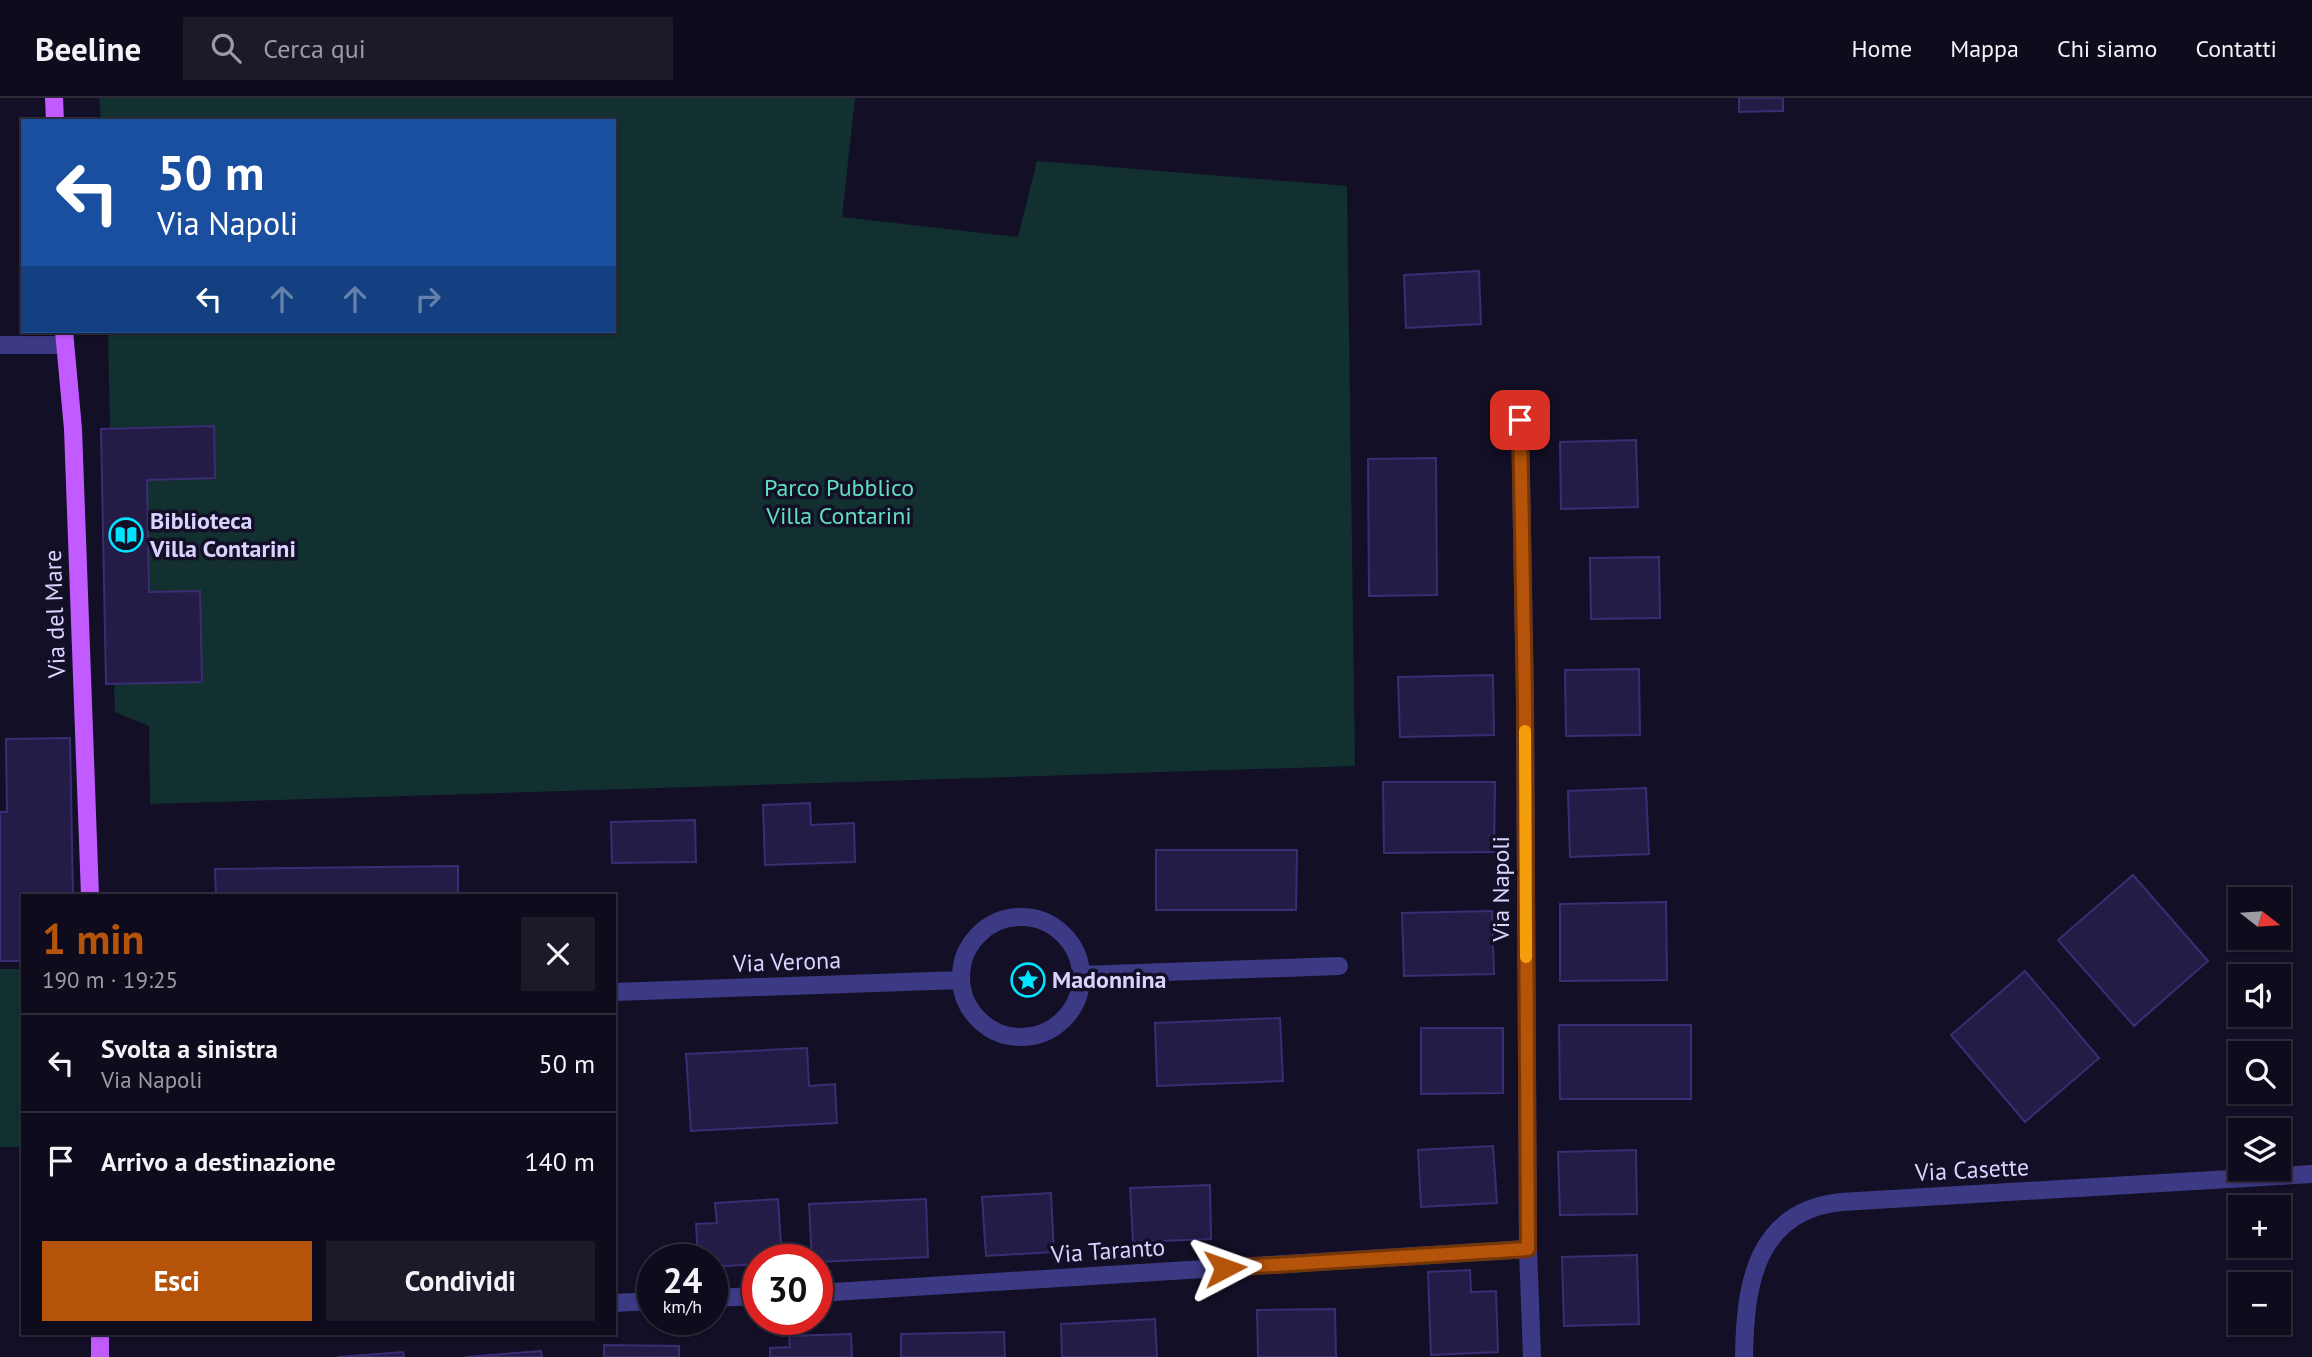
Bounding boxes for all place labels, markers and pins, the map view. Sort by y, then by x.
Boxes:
pin [1490,390,1550,450]
place label: Biblioteca Villa Contarini [149,505,296,564]
library icon: Biblioteca Villa Contarini [107,516,145,554]
place icon: Madonnina [1009,961,1047,999]
place label: Madonnina [1052,964,1167,995]

